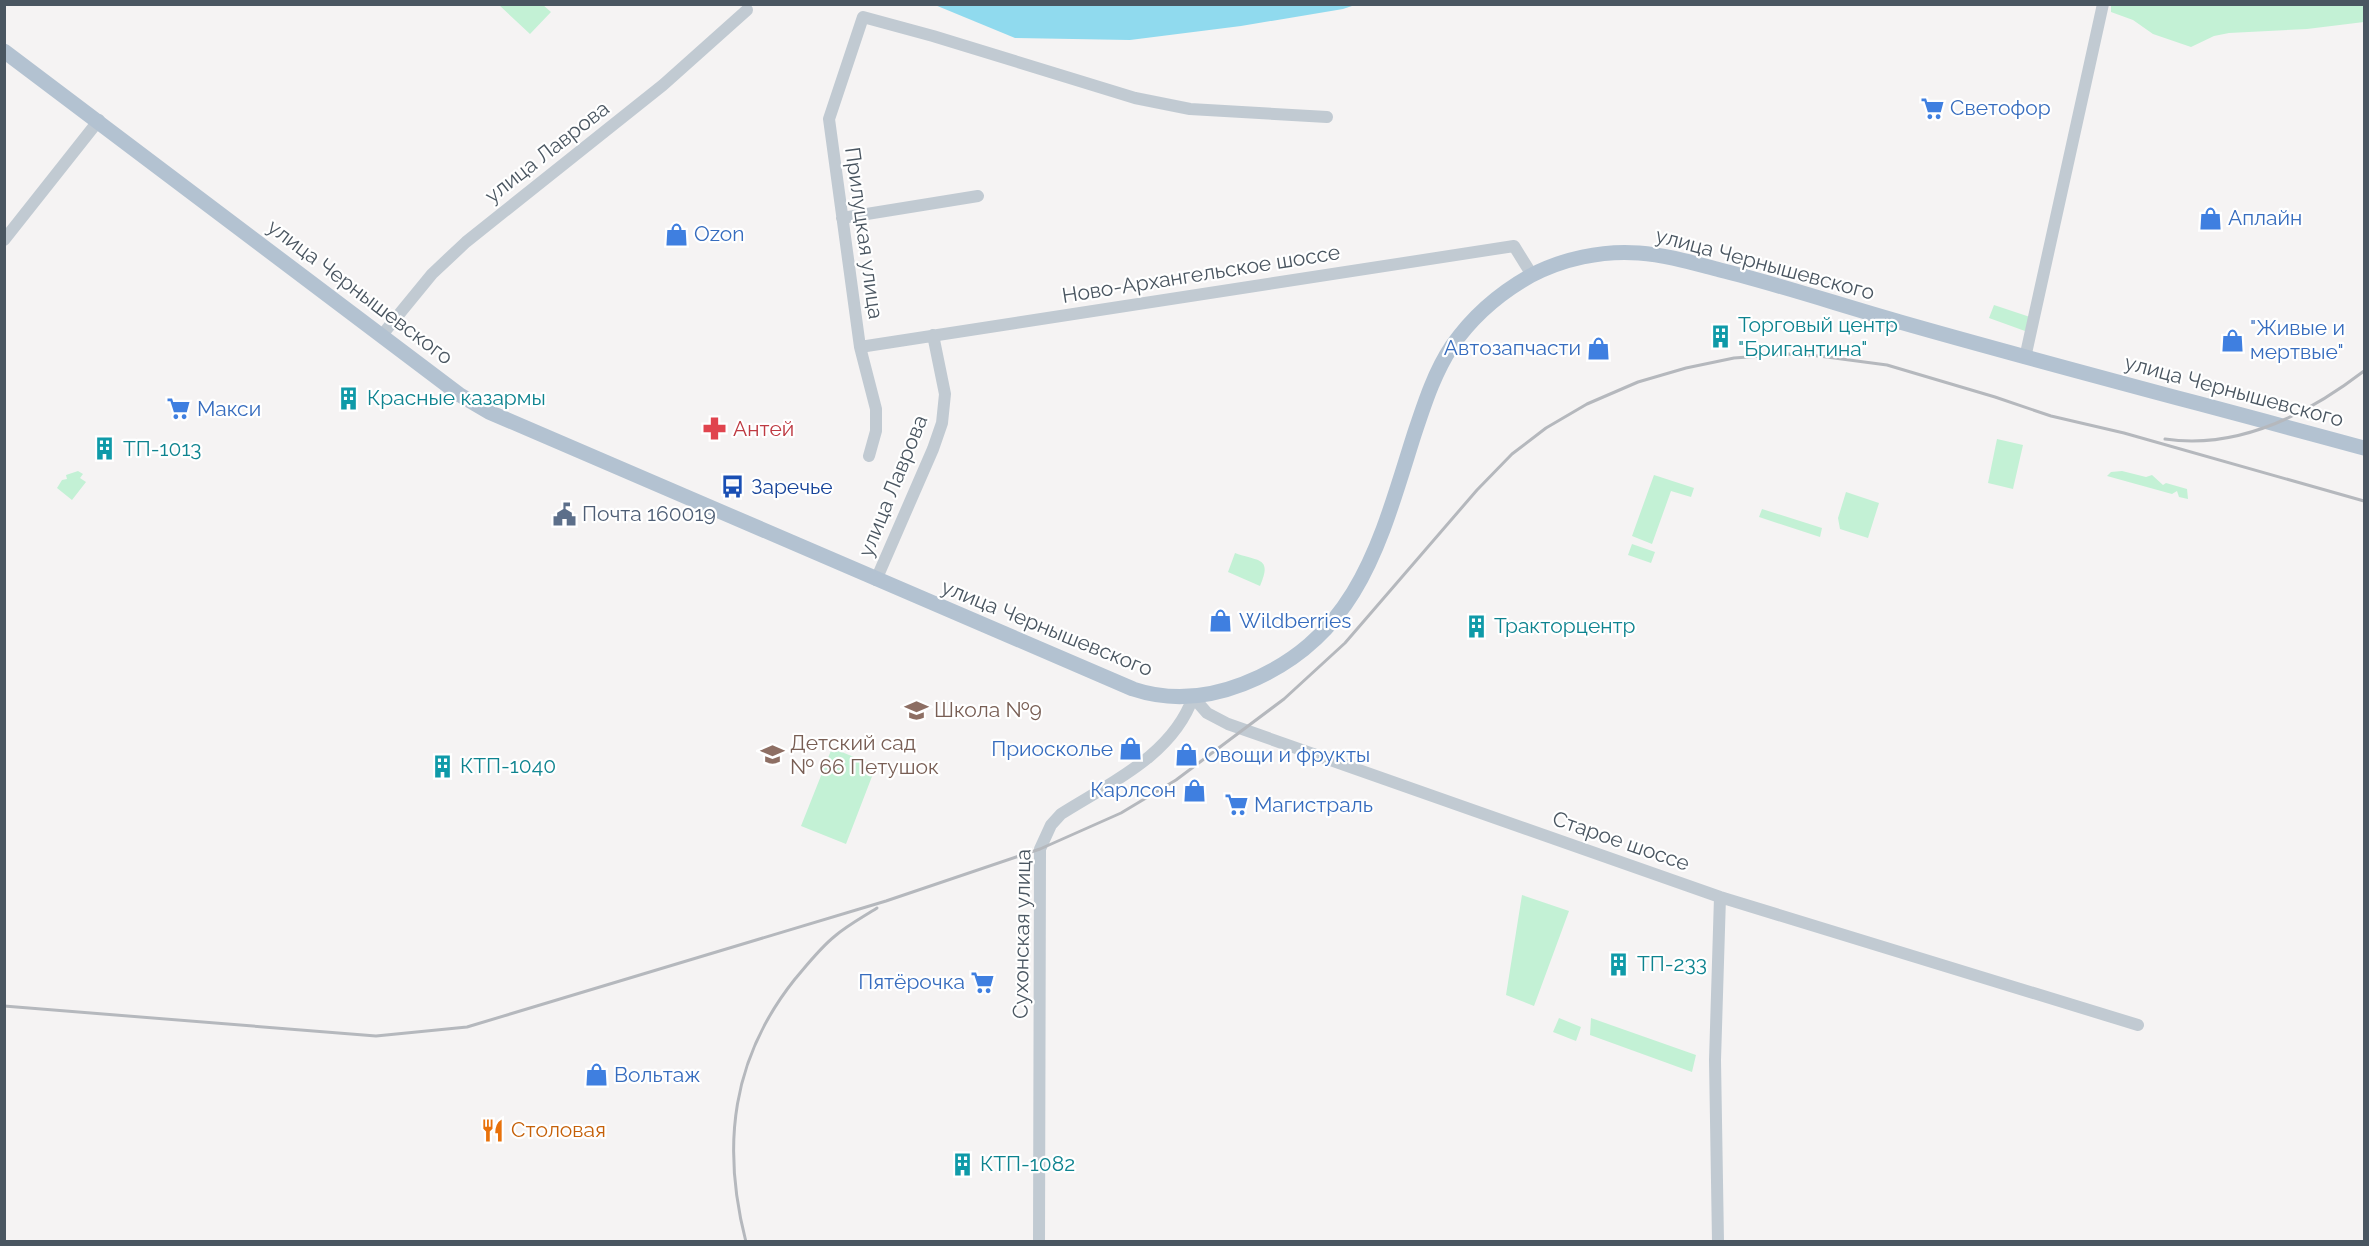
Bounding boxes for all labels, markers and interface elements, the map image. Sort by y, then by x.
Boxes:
street label: улица Лаврова [480,95,614,208]
supermarket icon: Светофор [1919,95,1945,121]
place label: Светофор [1950,95,2051,120]
street label: Прилуцкая улица [840,145,889,320]
shop icon: Аплайн [2197,205,2223,231]
place label: Аплайн [2228,205,2302,230]
street label: улица Чернышевского [263,214,458,370]
shop icon: Ozon [663,221,689,247]
place label: Ozon [694,221,745,246]
street label: улица Чернышевского [1653,222,1877,305]
street label: Ново-Архангельское шоссе [1060,239,1342,308]
place label: Торговый центр "Бригантина" [1738,312,1898,361]
place label: "Живые и мертвые" [2250,315,2345,364]
building icon: Торговый центр "Бригантина" [1707,324,1733,350]
shop icon: "Живые и мертвые" [2219,327,2245,353]
place label: Автозапчасти [1444,335,1581,360]
shop icon: Автозапчасти [1586,335,1612,361]
street label: улица Чернышевского [2122,349,2346,432]
building icon: Красные казармы [336,385,362,411]
place label: Красные казармы [367,385,546,410]
supermarket icon: Макси [166,396,192,422]
place label: Макси [197,396,261,421]
street label: улица Лаврова [853,411,932,560]
pharmacy icon: Антей [702,416,728,442]
place label: Антей [733,416,794,441]
building icon: ТП-1013 [92,436,118,462]
place label: ТП-1013 [123,436,202,461]
bus stop icon: Заречье [720,474,746,500]
place label: Заречье [751,474,833,499]
public building icon: Почта 160019 [551,501,577,527]
place label: Почта 160019 [582,501,716,526]
street label: улица Чернышевского [938,574,1157,681]
shop icon: Wildberries [1208,608,1234,634]
place label: Wildberries [1239,608,1351,633]
building icon: Тракторцентр [1463,613,1489,639]
place label: Тракторцентр [1494,613,1635,638]
school or university icon: Школа №9 [903,697,929,723]
place label: Школа №9 [934,697,1042,722]
place label: Детский сад № 66 Петушок [790,730,939,779]
place label: Приосколье [991,736,1113,761]
shop icon: Приосколье [1118,736,1144,762]
school or university icon: Детский сад № 66 Петушок [759,742,785,768]
shop icon: Овощи и фрукты [1173,742,1199,768]
place label: Овощи и фрукты [1204,742,1370,767]
building icon: КТП-1040 [429,753,455,779]
place label: КТП-1040 [460,753,556,778]
place label: Карлсон [1090,777,1176,802]
shop icon: Карлсон [1181,777,1207,803]
supermarket icon: Магистраль [1223,792,1249,818]
place label: Магистраль [1254,792,1373,817]
street label: Старое шоссе [1549,805,1693,876]
street label: Сухонская улица [1008,849,1035,1019]
building icon: ТП-233 [1606,951,1632,977]
place label: ТП-233 [1637,951,1707,976]
place label: Пятёрочка [858,969,965,994]
supermarket icon: Пятёрочка [970,969,996,995]
shop icon: Вольтаж [583,1062,609,1088]
place label: Вольтаж [614,1062,701,1087]
restaurant icon: Столовая [480,1117,506,1143]
place label: Столовая [511,1117,606,1142]
building icon: КТП-1082 [949,1151,975,1177]
place label: КТП-1082 [980,1151,1075,1176]

